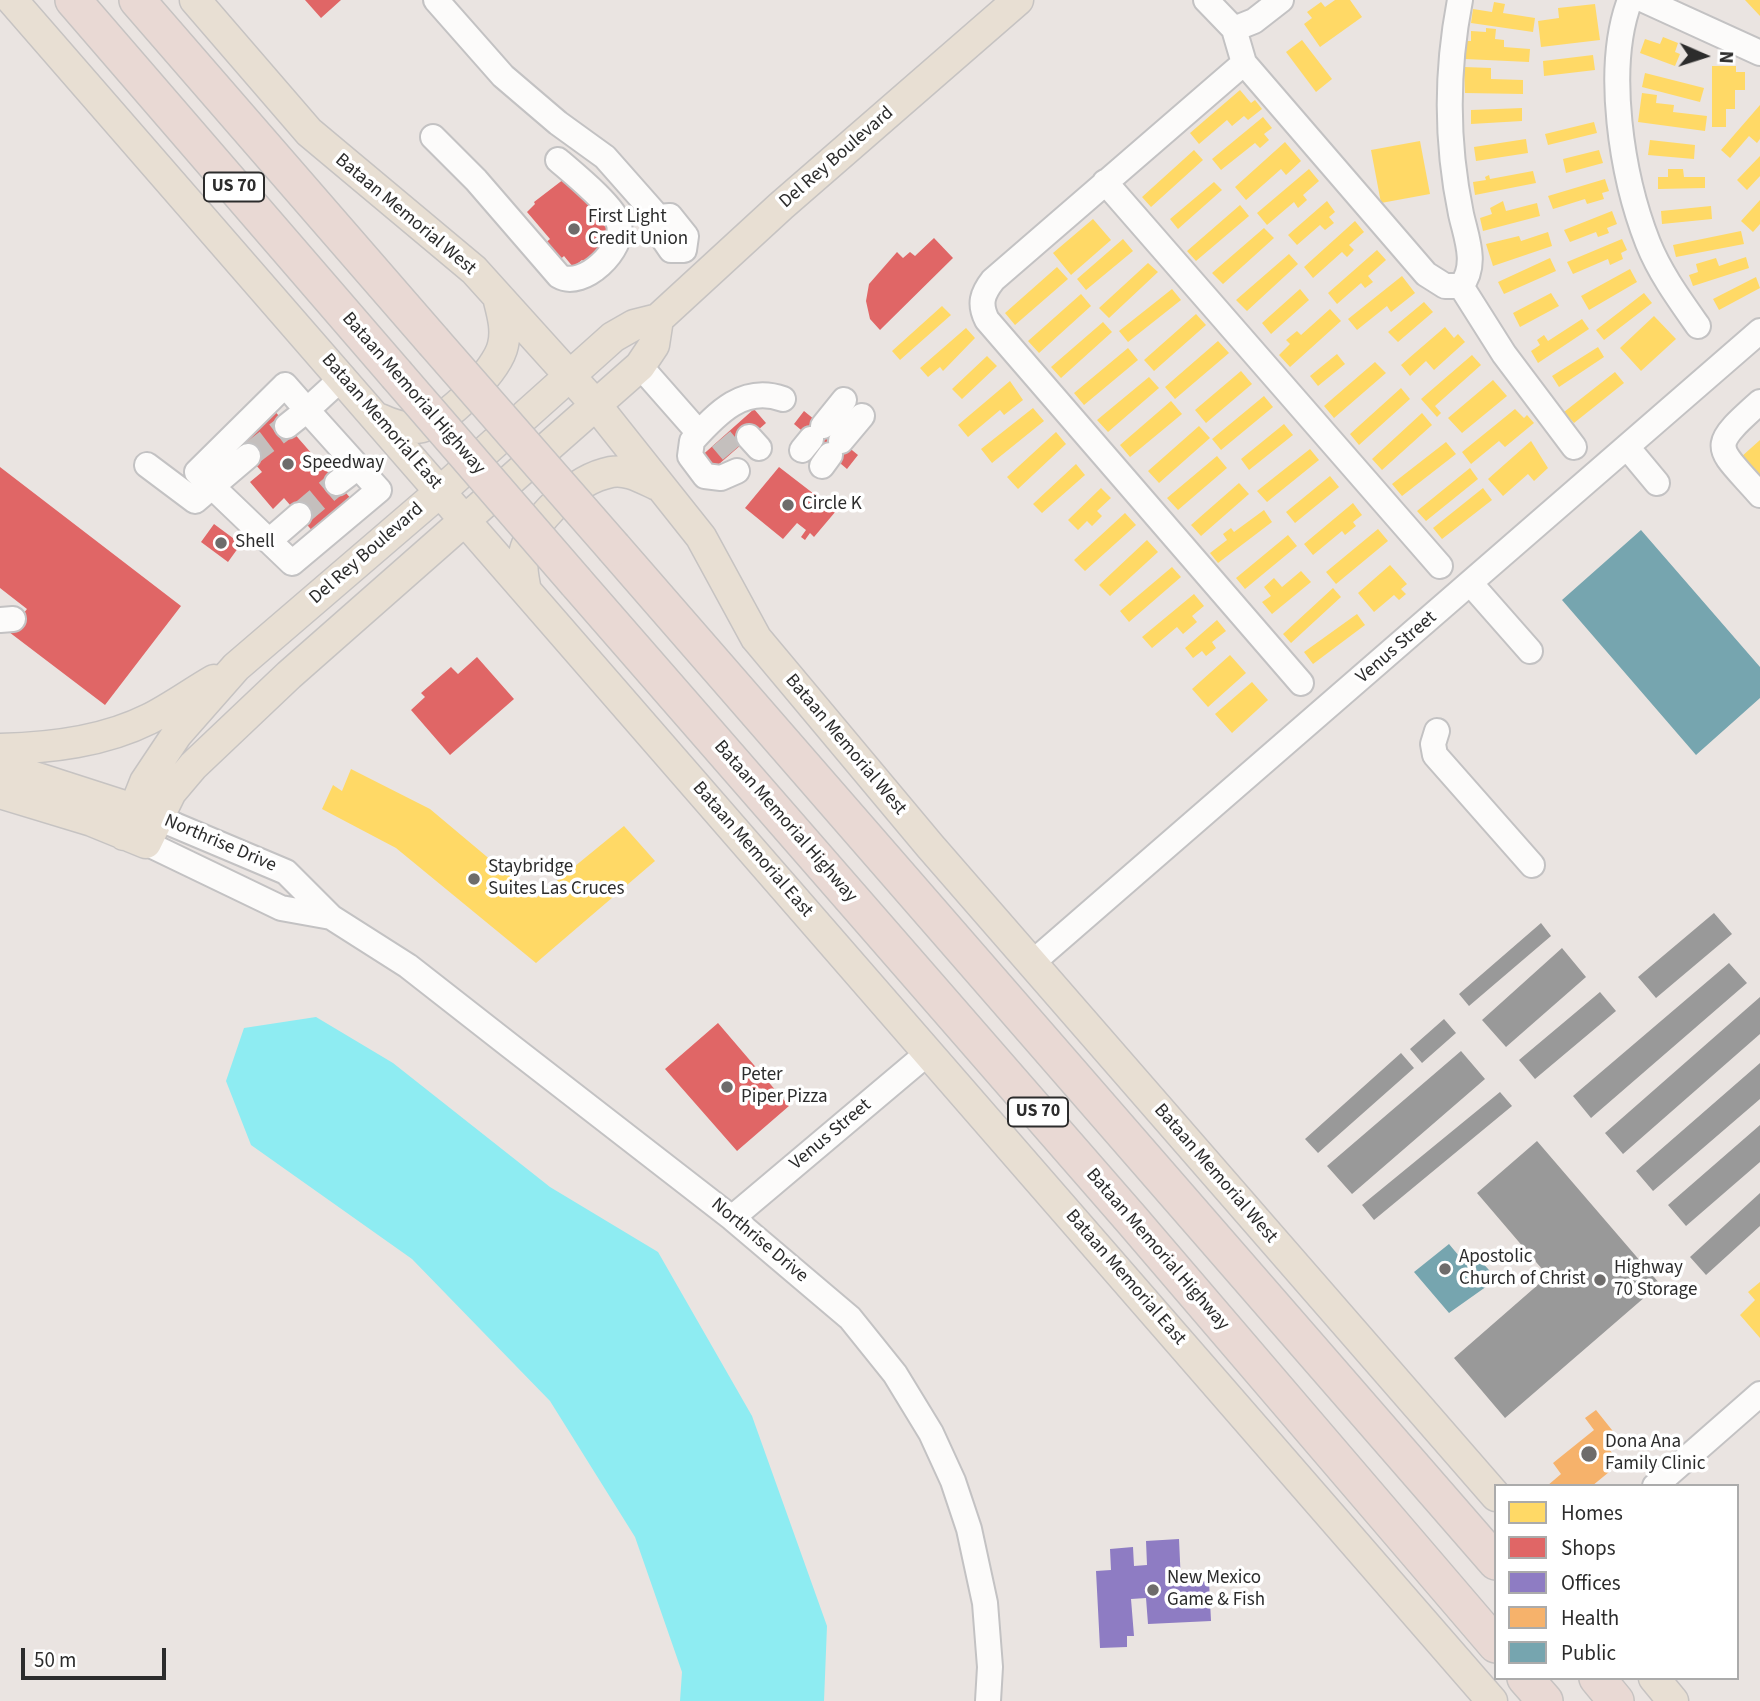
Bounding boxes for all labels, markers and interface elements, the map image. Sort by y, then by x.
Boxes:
north arrow [1669,21,1739,91]
text: N [1712,50,1739,64]
street label: Del Rey Boulevard [775,102,899,214]
street label: Bataan Memorial West [330,149,480,281]
road number: US 70 [204,172,264,202]
place label: First Light Credit Union [588,207,688,251]
marker: First Light Credit Union [566,221,582,237]
street label: Bataan Memorial Highway [336,308,490,480]
street label: Bataan Memorial East [316,350,446,494]
place label: Speedway [302,453,384,475]
marker: Speedway [280,456,296,472]
place label: Circle K [802,494,862,516]
marker: Circle K [780,497,796,513]
street label: Del Rey Boulevard [305,498,429,610]
place label: Shell [235,532,275,554]
marker: Shell [213,535,229,551]
street label: Venus Street [1352,607,1442,689]
street label: Bataan Memorial West [779,670,911,820]
street label: Bataan Memorial Highway [708,736,862,908]
street label: Bataan Memorial East [687,778,817,922]
street label: Northrise Drive [161,810,279,878]
place label: Staybridge Suites Las Cruces [488,857,624,901]
marker: Staybridge Suites Las Cruces [466,871,482,887]
place label: Peter Piper Pizza [741,1065,828,1109]
marker: Peter Piper Pizza [719,1079,735,1095]
street label: Venus Street [786,1094,876,1176]
road number: US 70 [1008,1098,1068,1126]
street label: Bataan Memorial West [1148,1100,1282,1248]
street label: Bataan Memorial Highway [1080,1164,1234,1336]
street label: Northrise Drive [706,1194,812,1288]
street label: Bataan Memorial East [1060,1206,1190,1350]
place label: Apostolic Church of Christ [1459,1247,1586,1291]
place label: Highway 70 Storage [1614,1258,1697,1302]
marker: Apostolic Church of Christ [1437,1261,1453,1277]
marker: Highway 70 Storage [1592,1272,1608,1288]
place label: Dona Ana Family Clinic [1605,1432,1705,1476]
marker: Dona Ana Family Clinic [1579,1444,1599,1464]
legend [1494,1484,1739,1680]
text: Homes [1561,1498,1623,1528]
text: Shops [1561,1533,1615,1563]
place label: New Mexico Game & Fish [1167,1568,1265,1612]
text: Offices [1561,1568,1621,1598]
marker: New Mexico Game & Fish [1145,1582,1161,1598]
text: Health [1561,1603,1619,1633]
scale bar [24,1634,170,1678]
text: Public [1561,1638,1616,1668]
text: 50 m [34,1645,76,1675]

